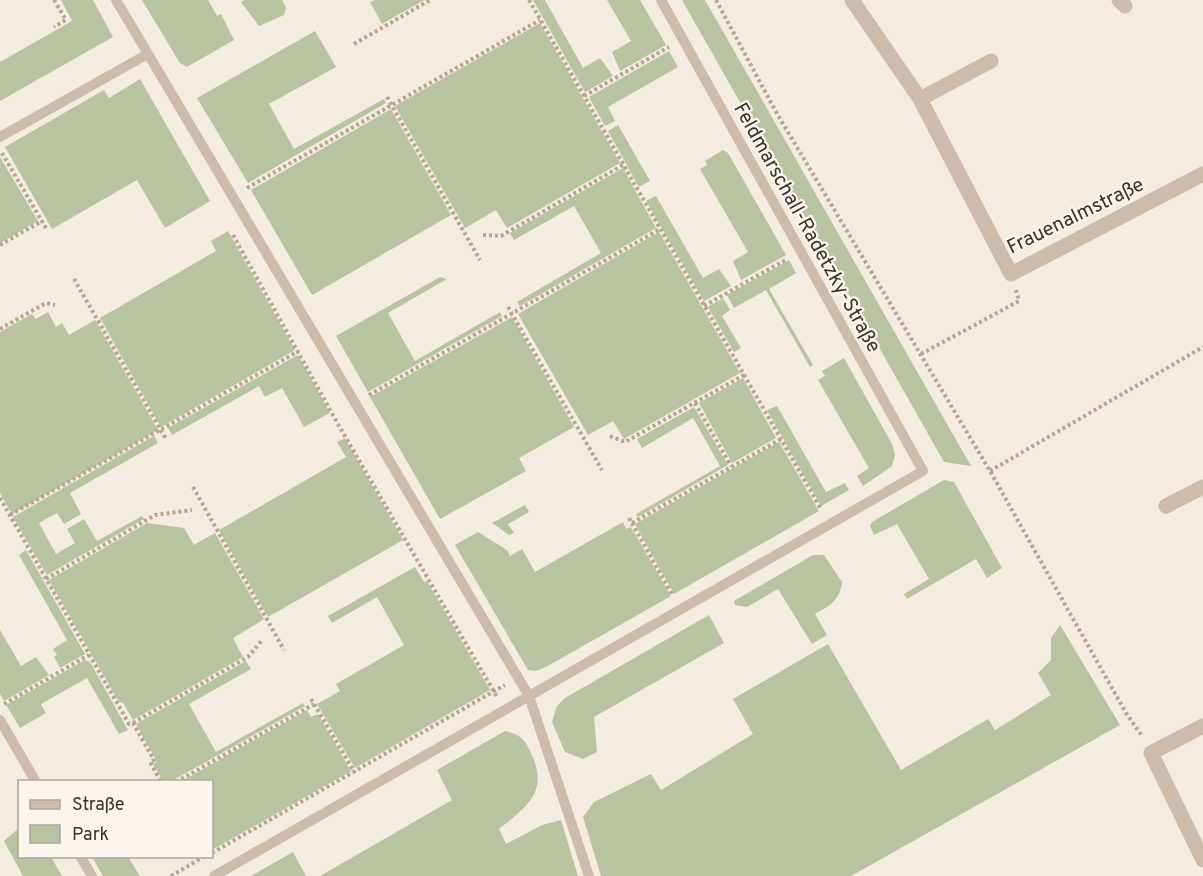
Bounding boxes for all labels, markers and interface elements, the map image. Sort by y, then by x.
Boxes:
street label: Feldmarschall-Radetzky-Straße [727,99,886,357]
street label: Frauenalmstraße [1003,172,1149,261]
legend [18,780,213,858]
text: Straße [72,794,124,817]
text: Park [72,824,109,847]

